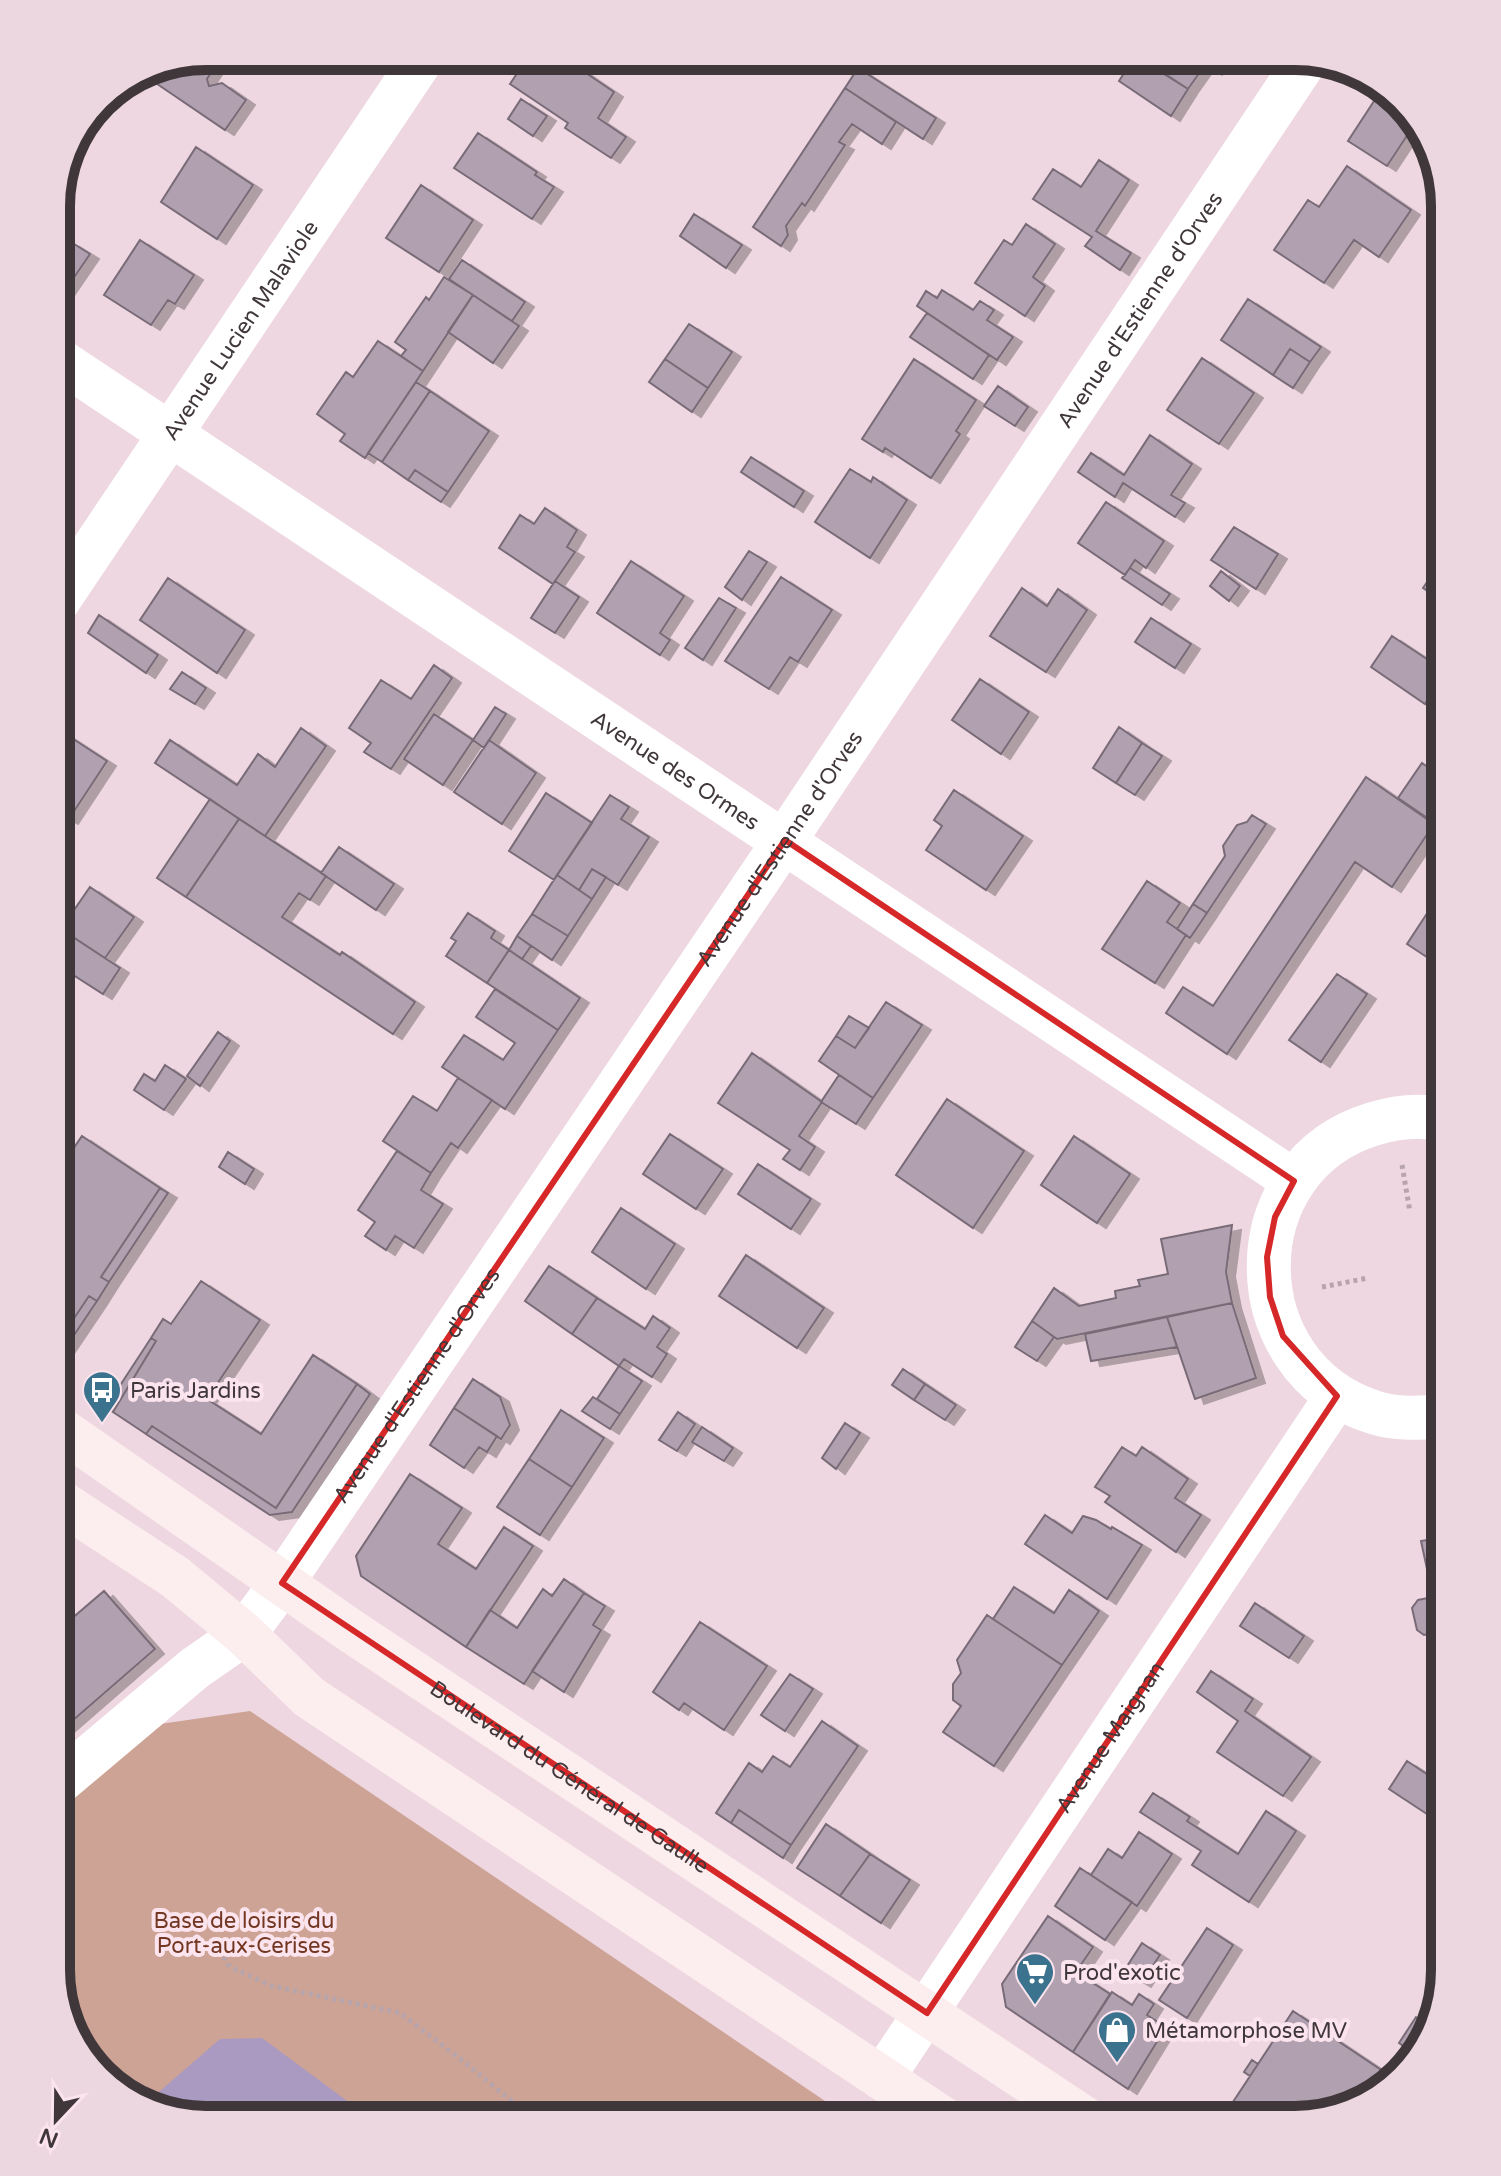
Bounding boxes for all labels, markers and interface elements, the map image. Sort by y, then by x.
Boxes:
street label: Avenue d'Estienne d'Orves [1052,187,1228,433]
street label: Avenue Lucien Malaviole [158,216,324,445]
street label: Avenue des Ormes [586,706,764,836]
street label: Avenue d'Estienne d'Orves [691,726,868,972]
street label: Avenue d'Estienne d'Orves [328,1263,506,1508]
bus stop icon: Paris Jardins [81,1369,123,1424]
place label: Paris Jardins [130,1378,261,1404]
street label: Avenue Maignan [1051,1657,1170,1818]
street label: Boulevard du Général de Gaulle [425,1675,714,1879]
park label: Base de loisirs du Port-aux-Cerises [154,1908,334,1959]
supermarket icon: Prod'exotic [1014,1951,1056,2006]
place label: Prod'exotic [1063,1960,1181,1986]
shop icon: Métamorphose MV [1096,2009,1138,2064]
place label: Métamorphose MV [1145,2018,1347,2044]
north arrow [16,2080,96,2160]
text: N [36,2122,62,2153]

